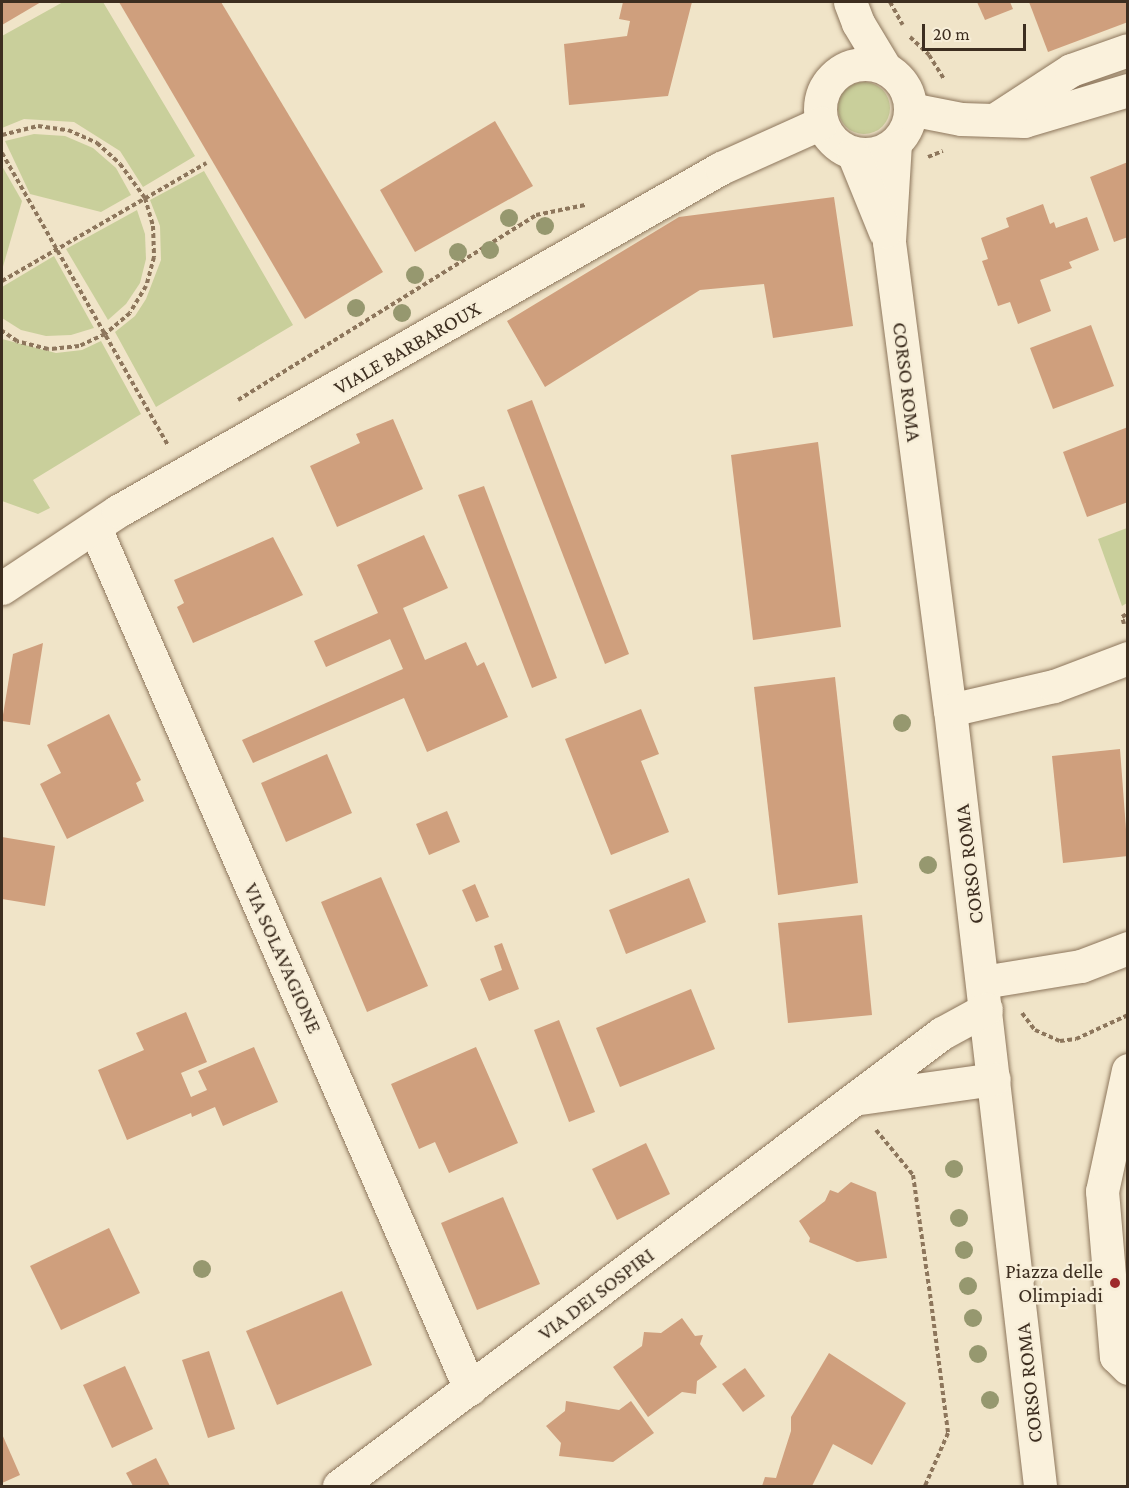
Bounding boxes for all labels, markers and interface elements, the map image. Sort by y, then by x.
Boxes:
scale bar [925,12,1028,50]
text: 20 m [933,24,970,44]
street label: VIALE BARBAROUX [329,296,485,400]
street label: CORSO ROMA [887,321,927,443]
street label: CORSO ROMA [949,803,989,925]
street label: VIA SOLAVAGIONE [239,879,327,1037]
street label: VIA DEI SOSPIRI [533,1242,659,1346]
place label: Piazza delle Olimpiadi [1005,1258,1103,1308]
marker: Piazza delle Olimpiadi [1108,1276,1122,1290]
street label: CORSO ROMA [1010,1322,1048,1444]

